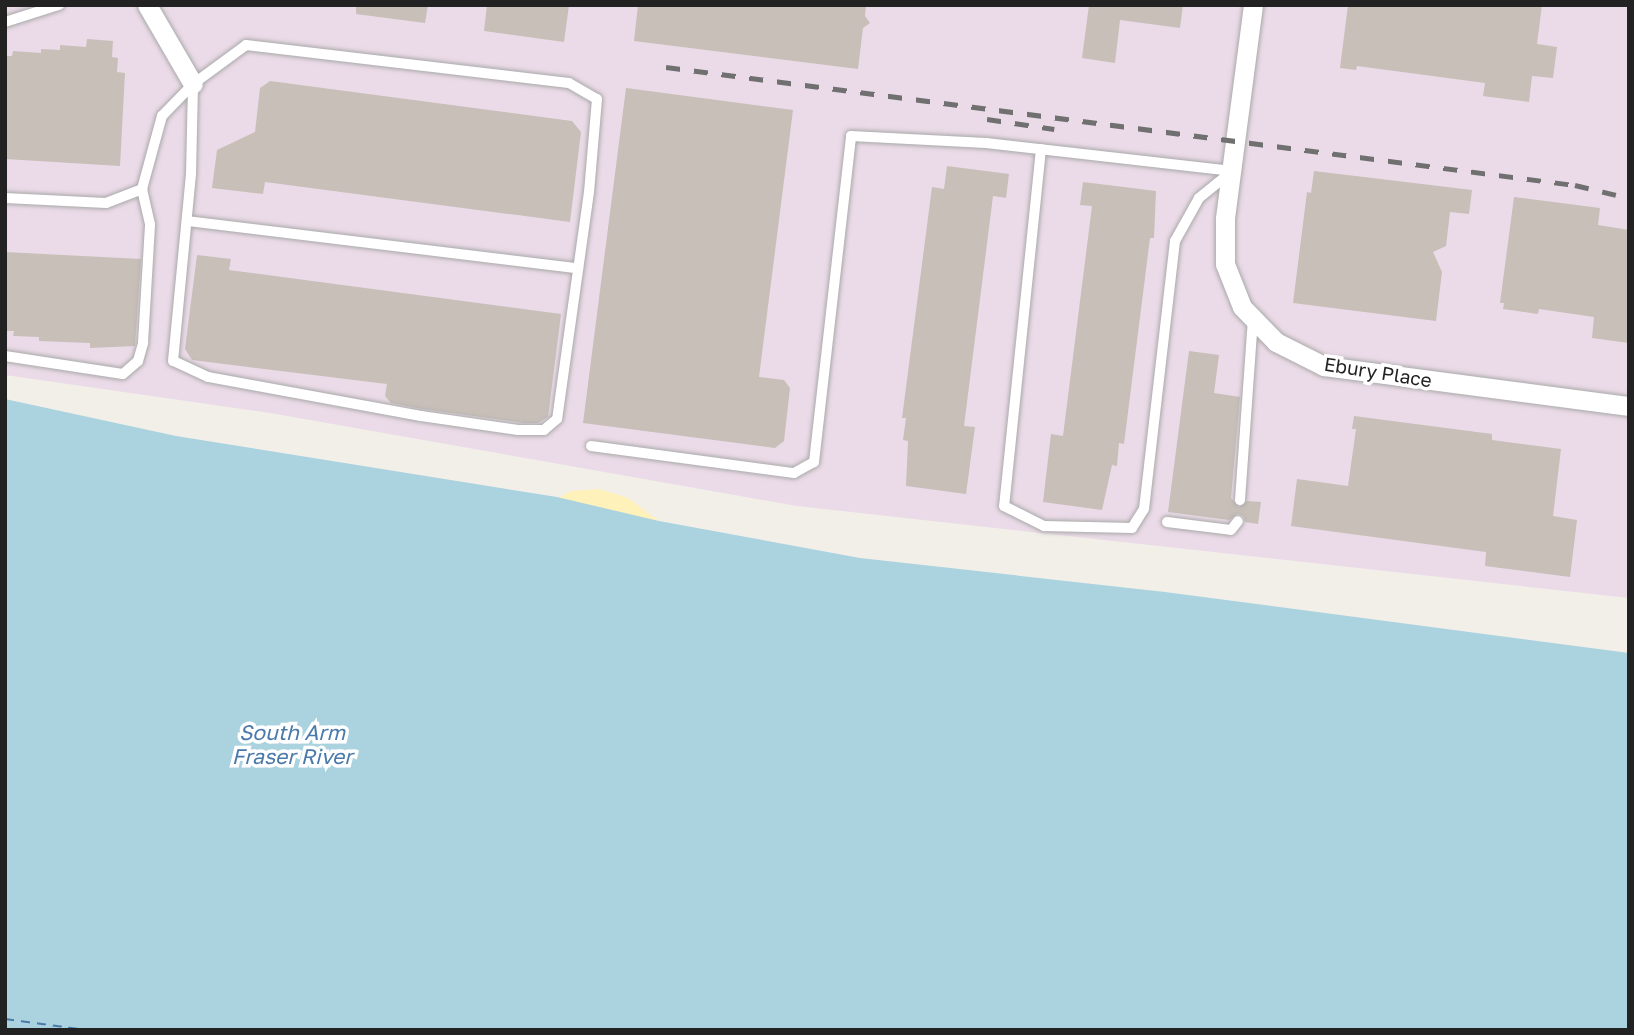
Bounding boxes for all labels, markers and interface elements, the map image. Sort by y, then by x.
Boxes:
street label: Ebury Place [1322,352,1434,392]
water label: South Arm Fraser River [232,719,352,769]

